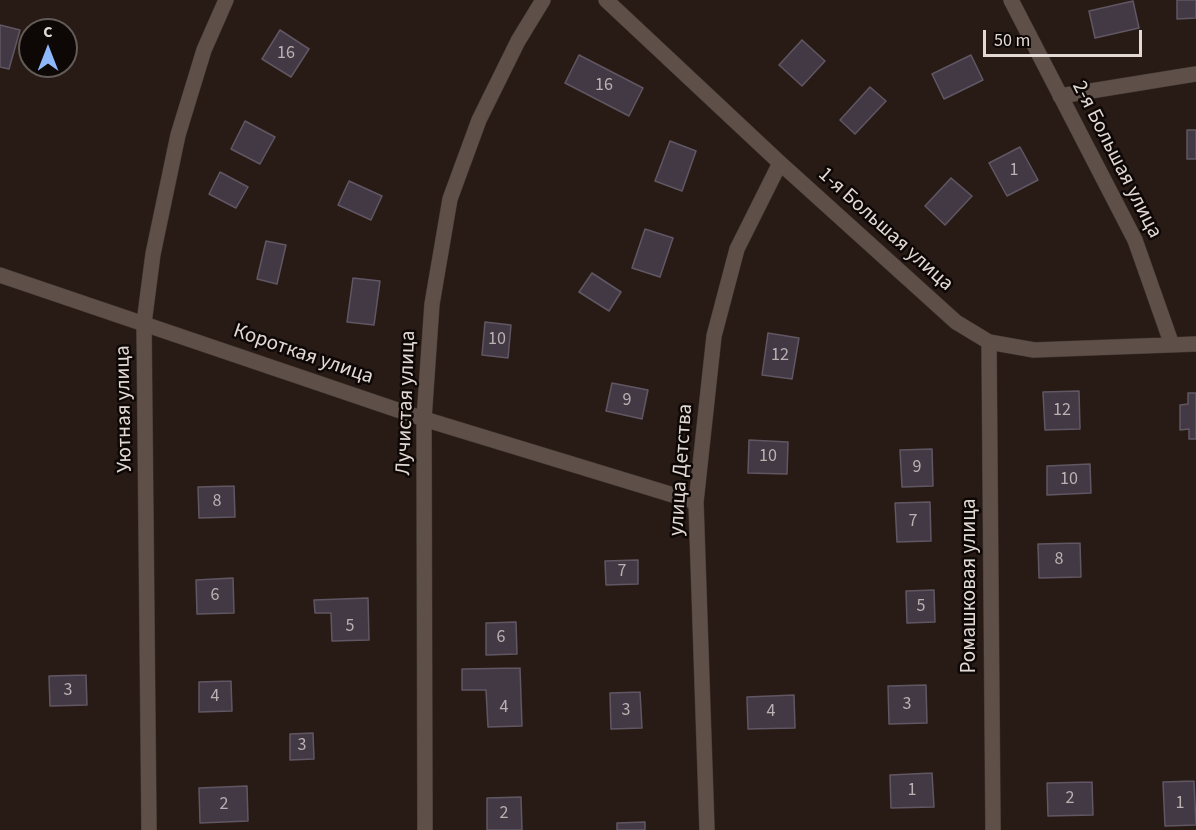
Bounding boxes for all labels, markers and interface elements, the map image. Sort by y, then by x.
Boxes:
north arrow [18,18,78,78]
scale bar [986,18,1145,56]
text: С [43,21,53,43]
text: 50 m [994,28,1030,53]
house number: 16 [277,43,295,65]
house number: 16 [595,75,613,97]
street label: 2-я Большая улица [1065,77,1167,243]
house number: 1 [1010,160,1018,182]
street label: 1-я Большая улица [812,163,958,297]
street label: Короткая улица [230,319,376,391]
house number: 10 [488,329,506,351]
street label: Лучистая улица [392,330,422,476]
street label: Уютная улица [111,345,139,473]
house number: 12 [771,345,789,367]
house number: 9 [623,390,631,412]
house number: 12 [1053,400,1071,422]
street label: улица Детства [665,403,699,537]
house number: 10 [759,446,777,468]
house number: 9 [913,457,921,479]
house number: 10 [1060,469,1078,491]
house number: 8 [213,491,221,513]
street label: Ромашковая улица [957,498,983,674]
house number: 7 [909,511,917,533]
house number: 8 [1055,549,1063,571]
house number: 7 [618,561,626,583]
house number: 6 [211,585,219,607]
house number: 5 [917,596,925,618]
house number: 5 [346,616,354,638]
house number: 6 [497,627,505,649]
house number: 3 [64,680,72,702]
house number: 4 [211,686,219,708]
house number: 3 [903,694,911,716]
house number: 4 [500,697,508,719]
house number: 3 [622,700,630,722]
house number: 4 [767,701,775,723]
house number: 3 [298,735,306,757]
house number: 1 [908,780,916,802]
house number: 2 [1066,788,1074,810]
house number: 1 [1176,793,1184,815]
house number: 2 [220,794,228,816]
house number: 2 [500,803,508,825]

